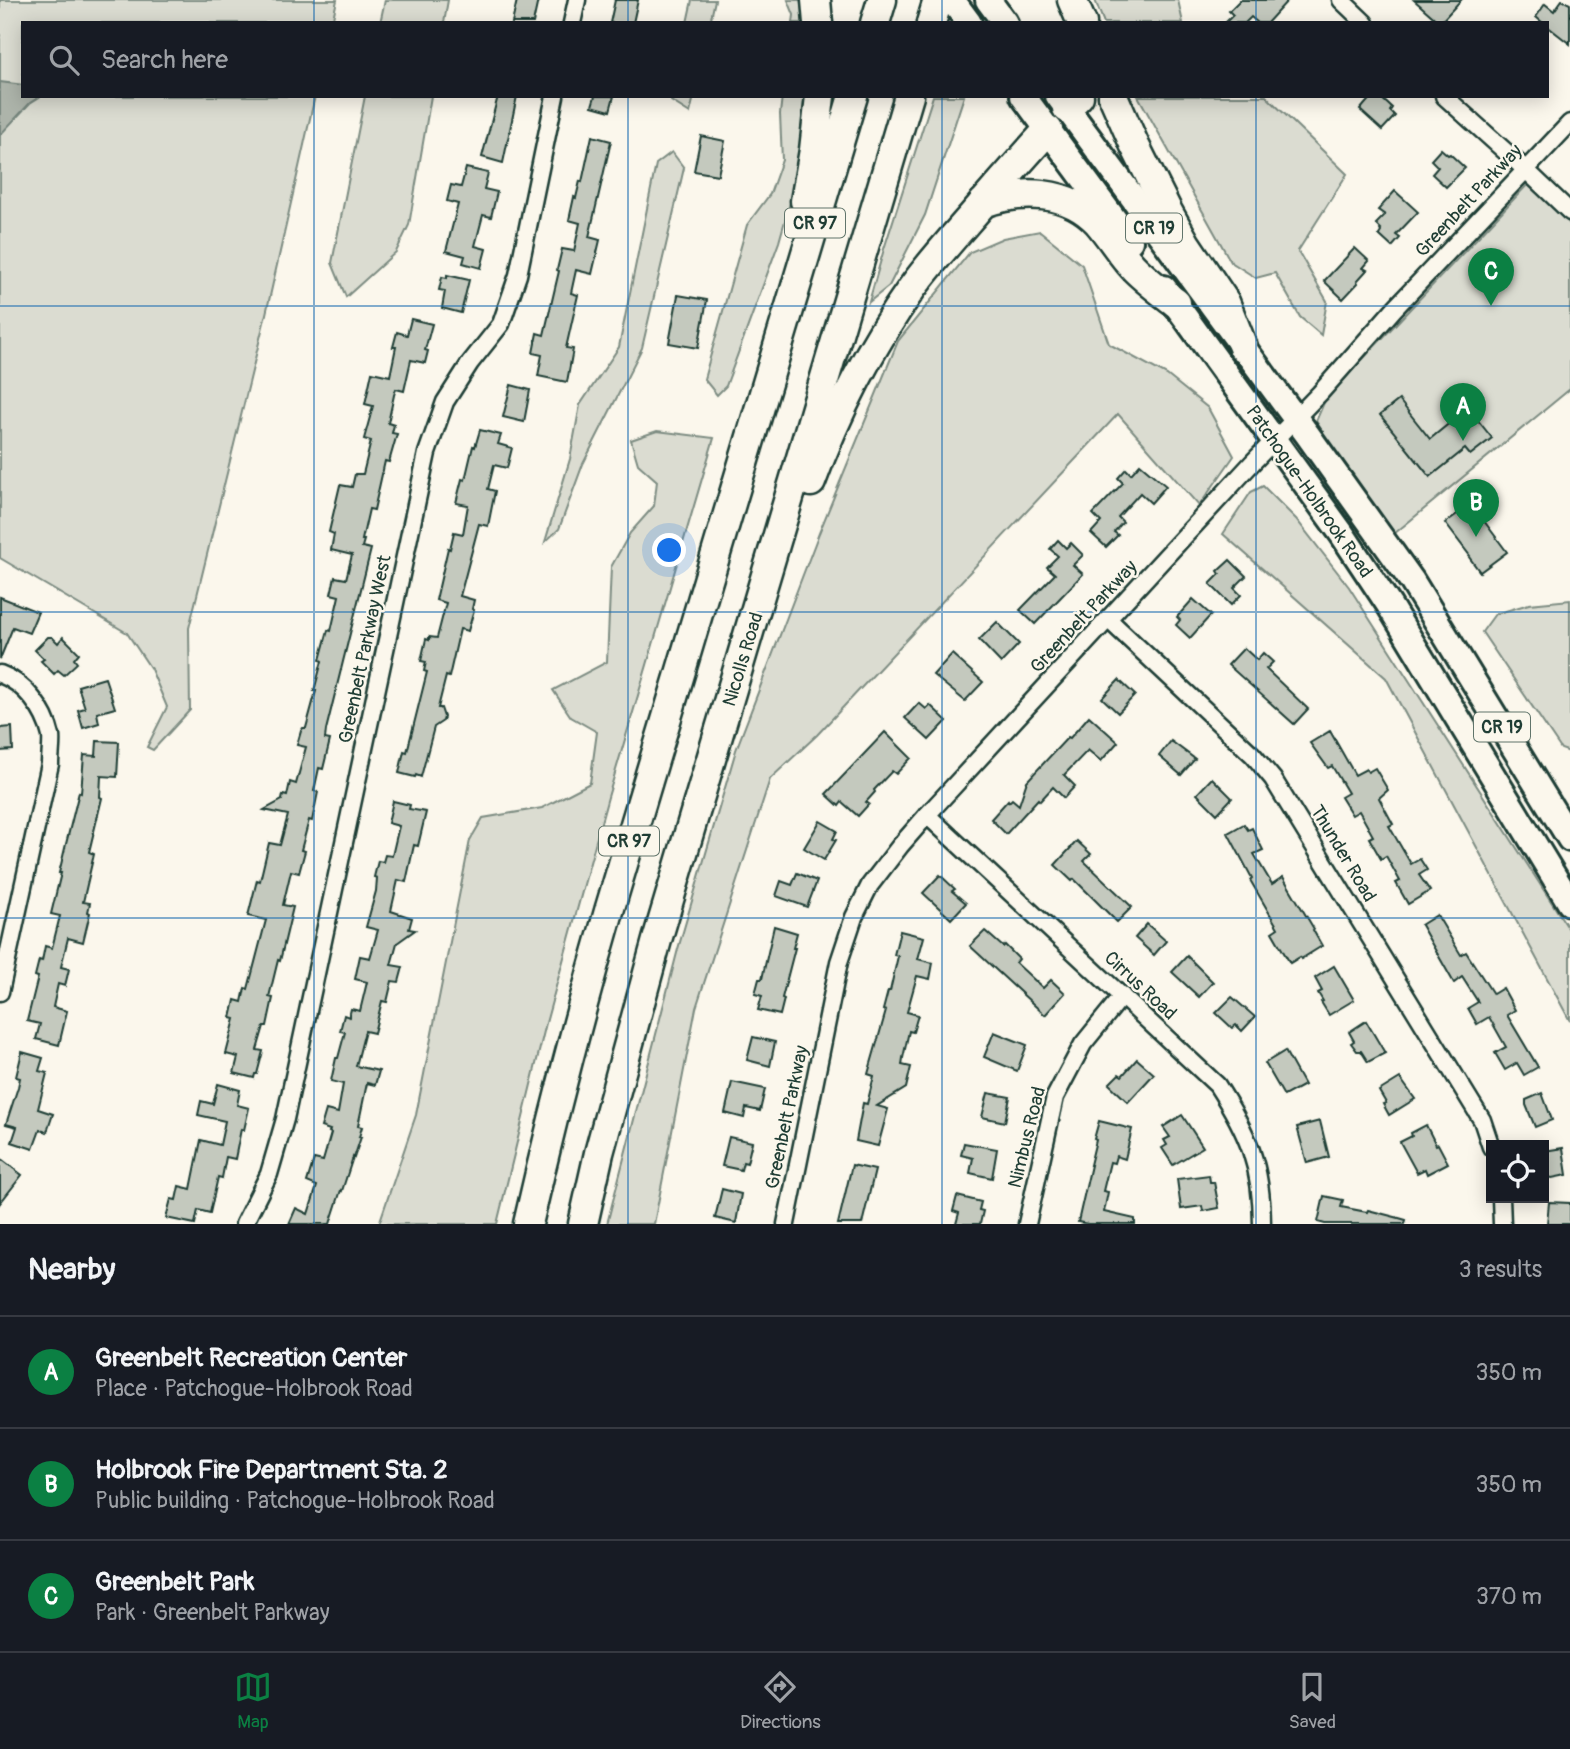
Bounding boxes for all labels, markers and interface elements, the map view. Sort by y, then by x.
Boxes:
search box [21,21,1549,98]
icon: search [45,41,83,79]
text: Search here [101,44,228,76]
street label: Greenbelt Parkway [1410,139,1527,262]
road number: CR 97 [785,208,845,238]
road number: CR 19 [1126,213,1182,242]
pin: C [1468,248,1514,306]
pin: A [1440,383,1486,441]
street label: Patchogue-Holbrook Road [1240,401,1378,583]
pin: B [1453,479,1499,537]
your location [652,533,686,567]
street label: Greenbelt Parkway West [333,552,397,746]
street label: Greenbelt Parkway [1025,555,1142,678]
street label: Nicolls Road [717,609,769,709]
road number: CR 19 [1474,712,1530,742]
street label: Thunder Road [1305,801,1381,906]
road number: CR 97 [599,826,659,856]
street label: Cirrus Road [1099,946,1181,1025]
street label: Greenbelt Parkway [760,1043,814,1191]
street label: Nimbus Road [1003,1084,1051,1190]
map controls [1486,1140,1549,1203]
button: locate [1486,1140,1549,1203]
text: Nearby [28,1251,115,1288]
text: 3 results [1459,1255,1542,1284]
text: Greenbelt Recreation Center [95,1342,407,1374]
text: A [44,1358,58,1387]
text: 350 m [1476,1358,1542,1387]
text: Place · Patchogue-Holbrook Road [95,1374,413,1403]
text: Holbrook Fire Department Sta. 2 [95,1454,448,1486]
text: B [44,1470,58,1499]
text: 350 m [1476,1470,1542,1499]
text: Public building · Patchogue-Holbrook Road [95,1486,495,1515]
text: Greenbelt Park [95,1566,254,1598]
text: C [44,1582,58,1611]
text: 370 m [1476,1582,1542,1611]
text: Park · Greenbelt Parkway [95,1598,330,1627]
tab: Map [234,1668,272,1734]
tab: Directions [740,1668,821,1734]
tab: Saved [1289,1668,1336,1734]

